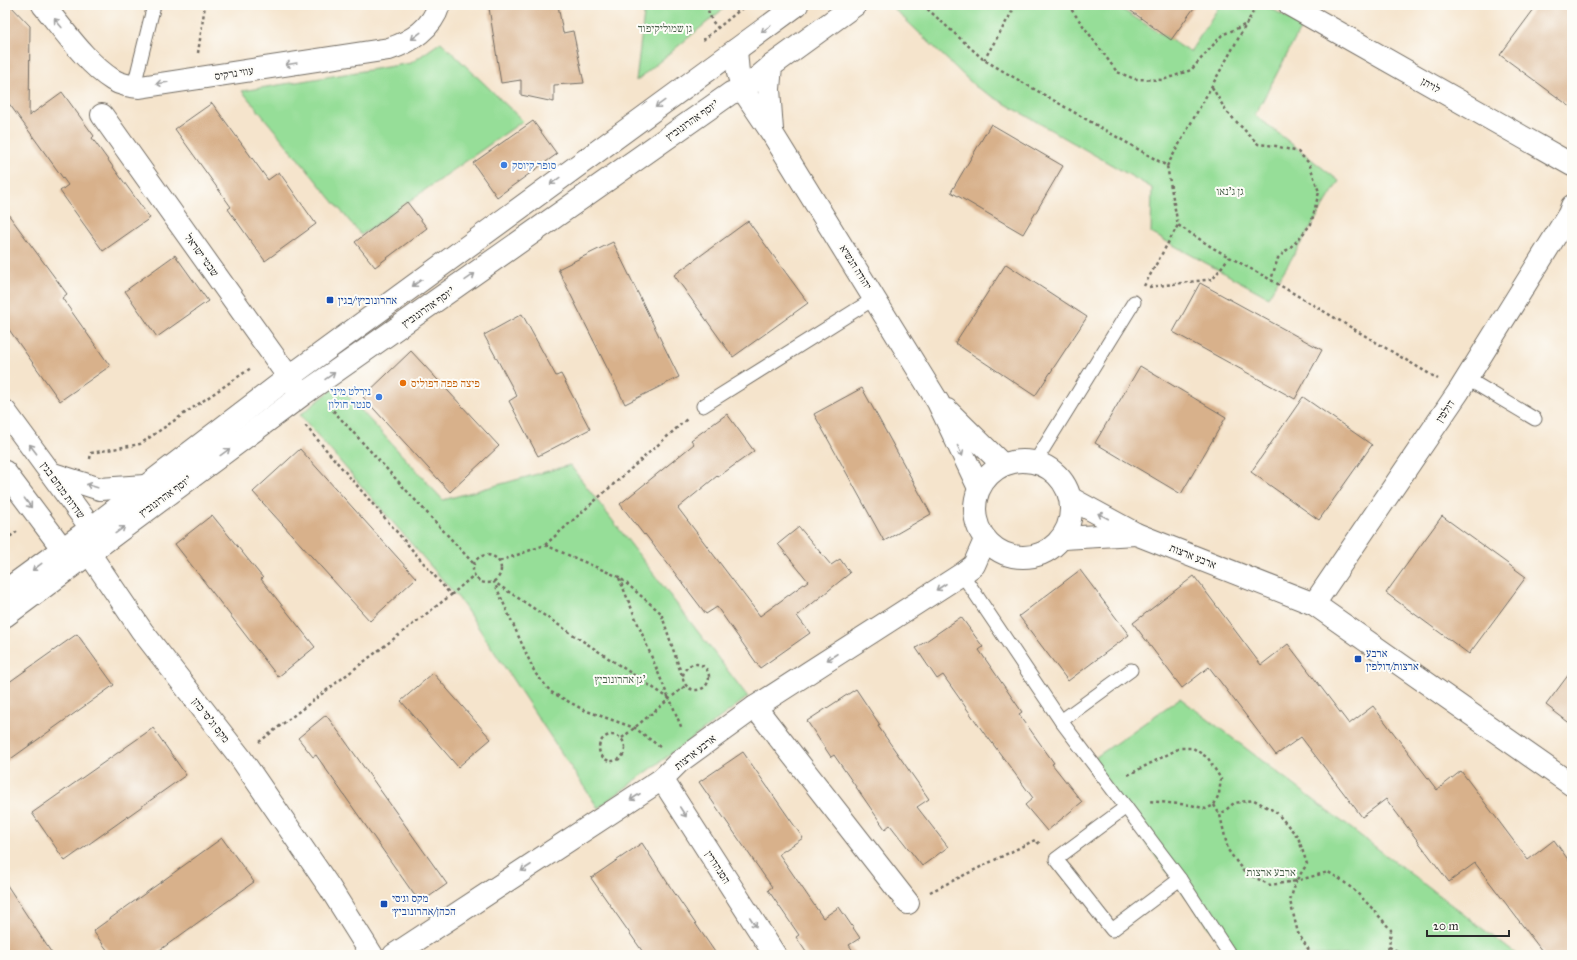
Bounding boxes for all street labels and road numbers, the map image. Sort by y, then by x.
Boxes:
street label: עוזי נרקיס [214,64,254,83]
street label: לויתן [1419,75,1443,96]
street label: יוסף אהרונוביץ' [663,97,721,143]
street label: שבטי ישראל [182,231,222,279]
street label: יהודה הנשיא [837,243,874,292]
street label: יוסף אהרונוביץ' [399,284,457,330]
street label: דולפין [1433,397,1458,425]
street label: שדרות מנחם בגין [38,459,88,521]
street label: יוסף אהרונוביץ' [137,473,194,520]
street label: ארבע ארצות [1167,541,1218,572]
street label: מקס וג'סי כהן [189,695,232,745]
street label: ארבע ארצות [672,732,719,773]
street label: הסנהדרין [702,848,733,886]

